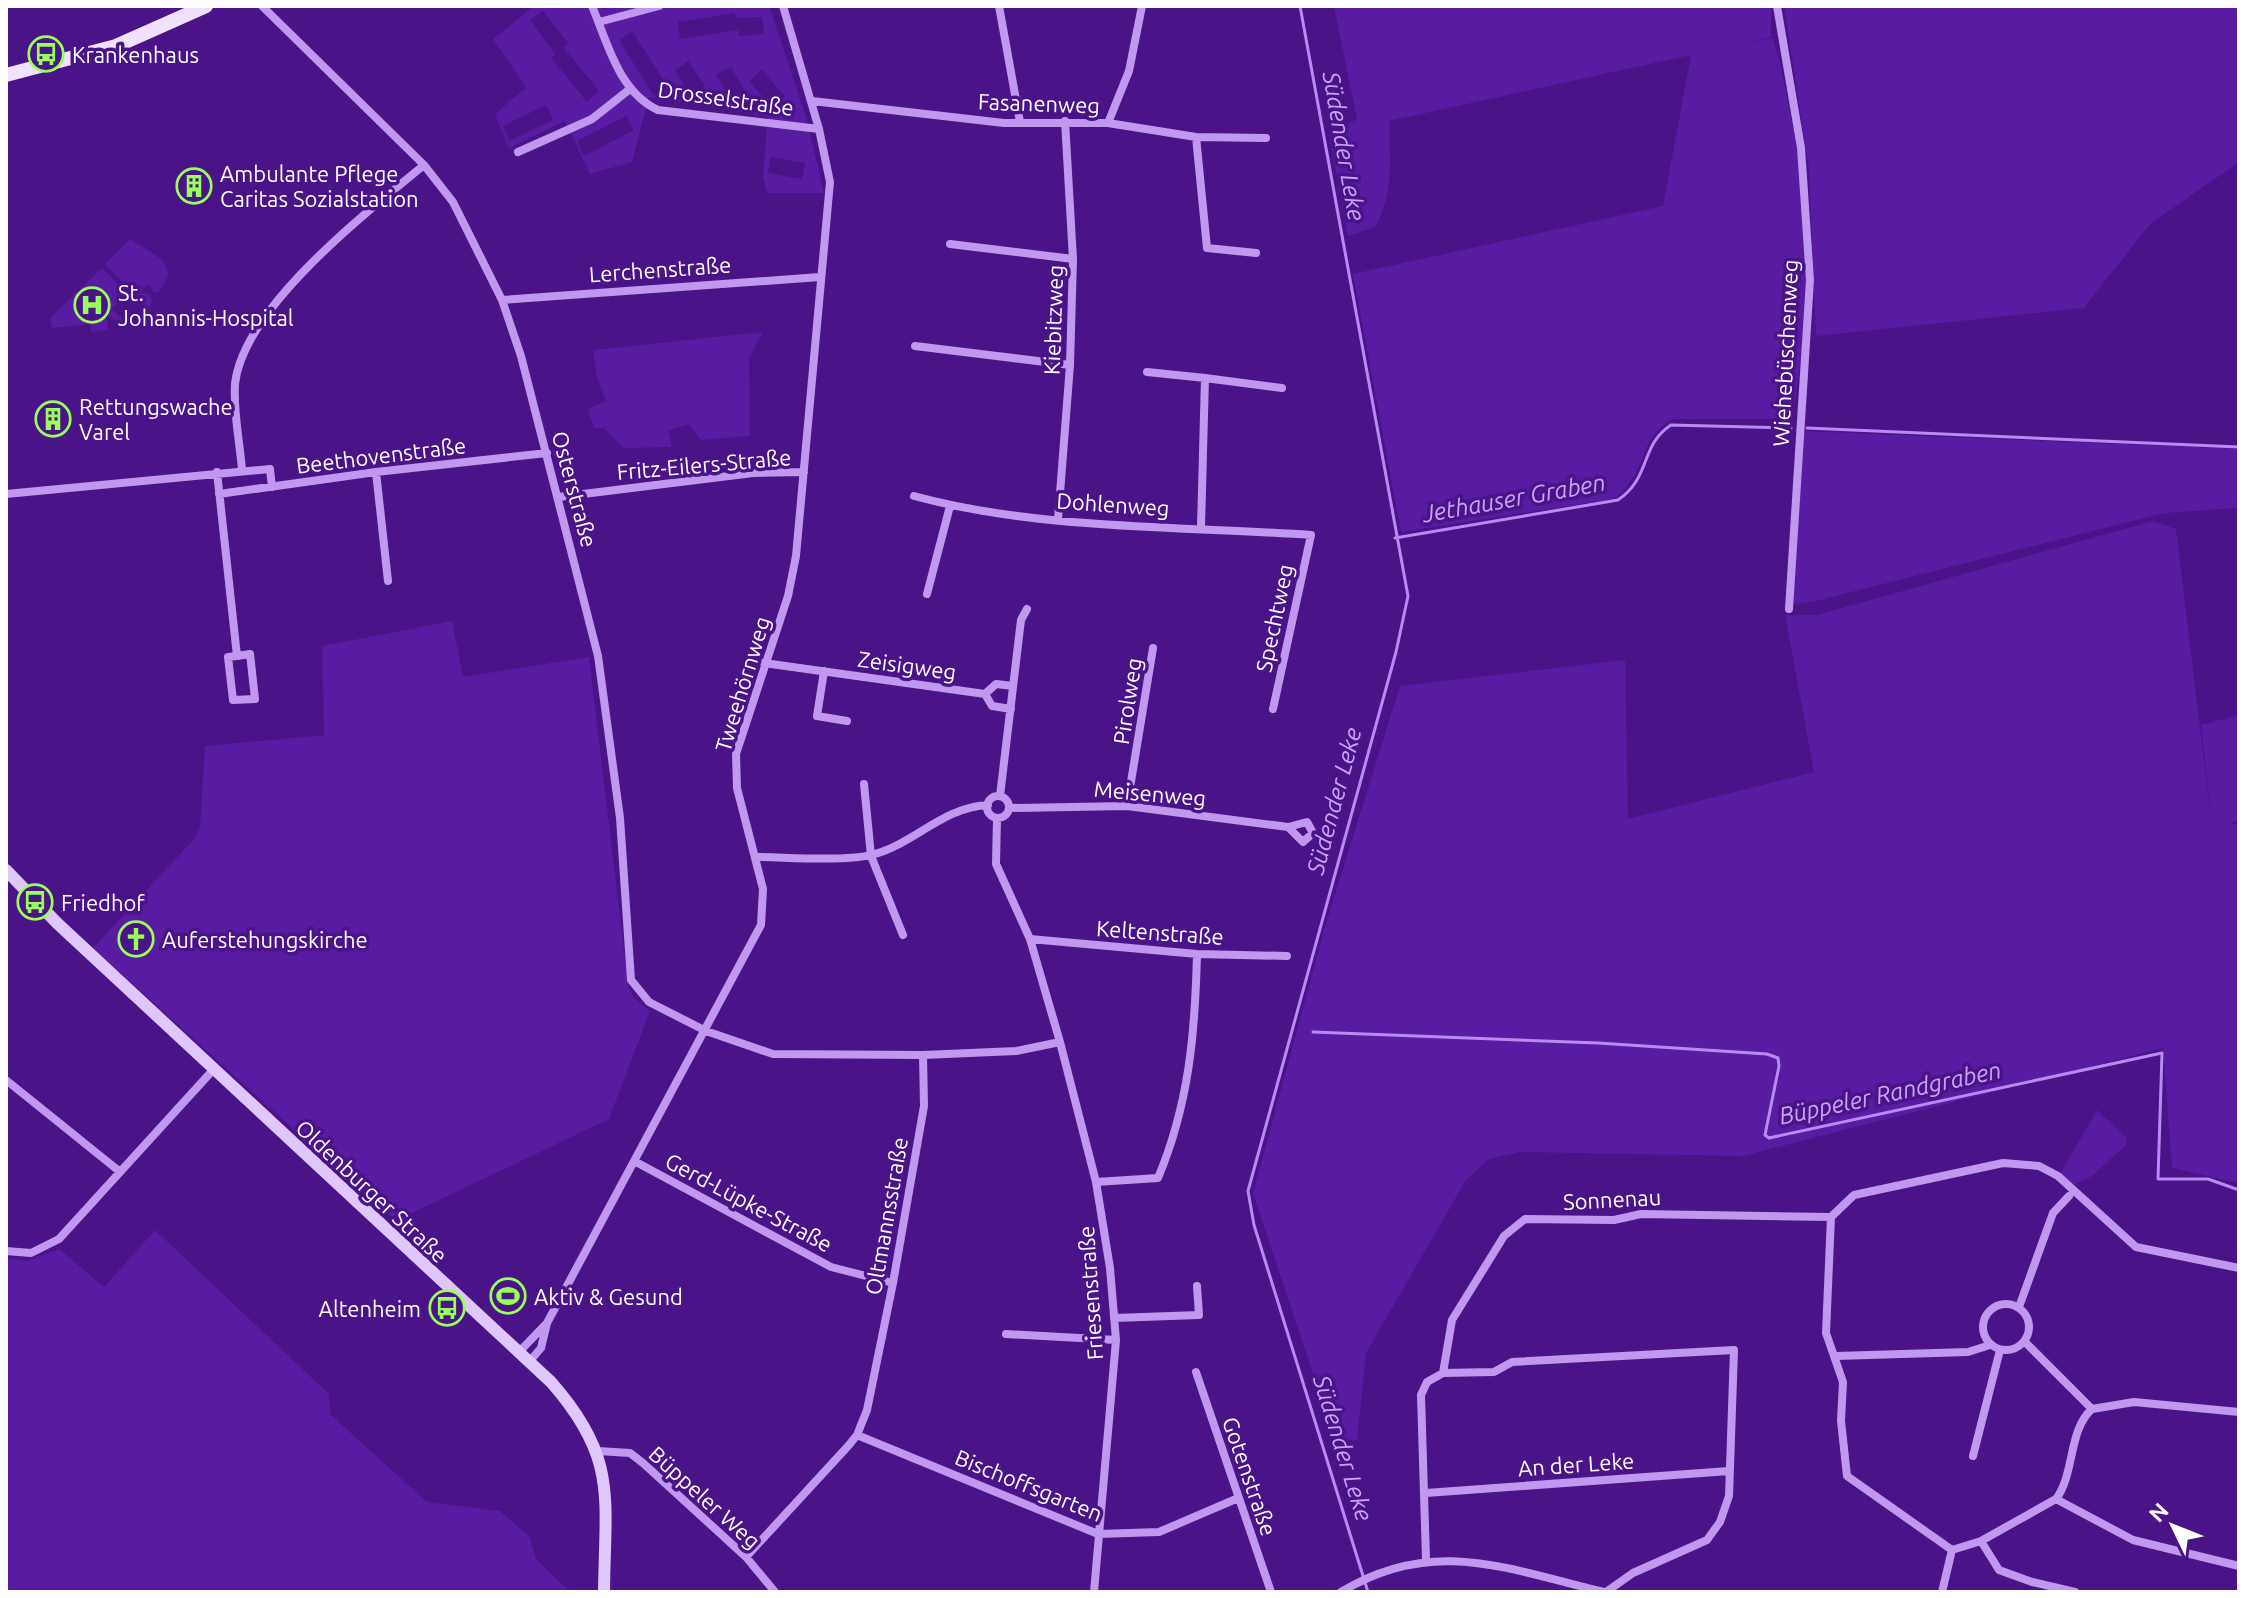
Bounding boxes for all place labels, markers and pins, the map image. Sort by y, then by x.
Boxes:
bus stop icon: Krankenhaus [27,35,65,73]
place label: Krankenhaus [72,42,199,67]
place label: Ambulante Pflege Caritas Sozialstation [220,161,419,211]
building icon: Ambulante Pflege Caritas Sozialstation [175,167,213,205]
place label: St. Johannis-Hospital [118,280,294,330]
hospital icon: St. Johannis-Hospital [73,286,111,324]
place label: Rettungswache Varel [79,394,233,444]
building icon: Rettungswache Varel [34,400,72,438]
bus stop icon: Friedhof [16,883,54,921]
place label: Friedhof [61,890,145,915]
church icon: Auferstehungskirche [117,920,155,958]
place label: Auferstehungskirche [162,927,368,952]
sports icon: Aktiv & Gesund [489,1277,527,1315]
place label: Aktiv & Gesund [534,1284,683,1309]
bus stop icon: Altenheim [428,1289,466,1327]
place label: Altenheim [319,1296,421,1321]

